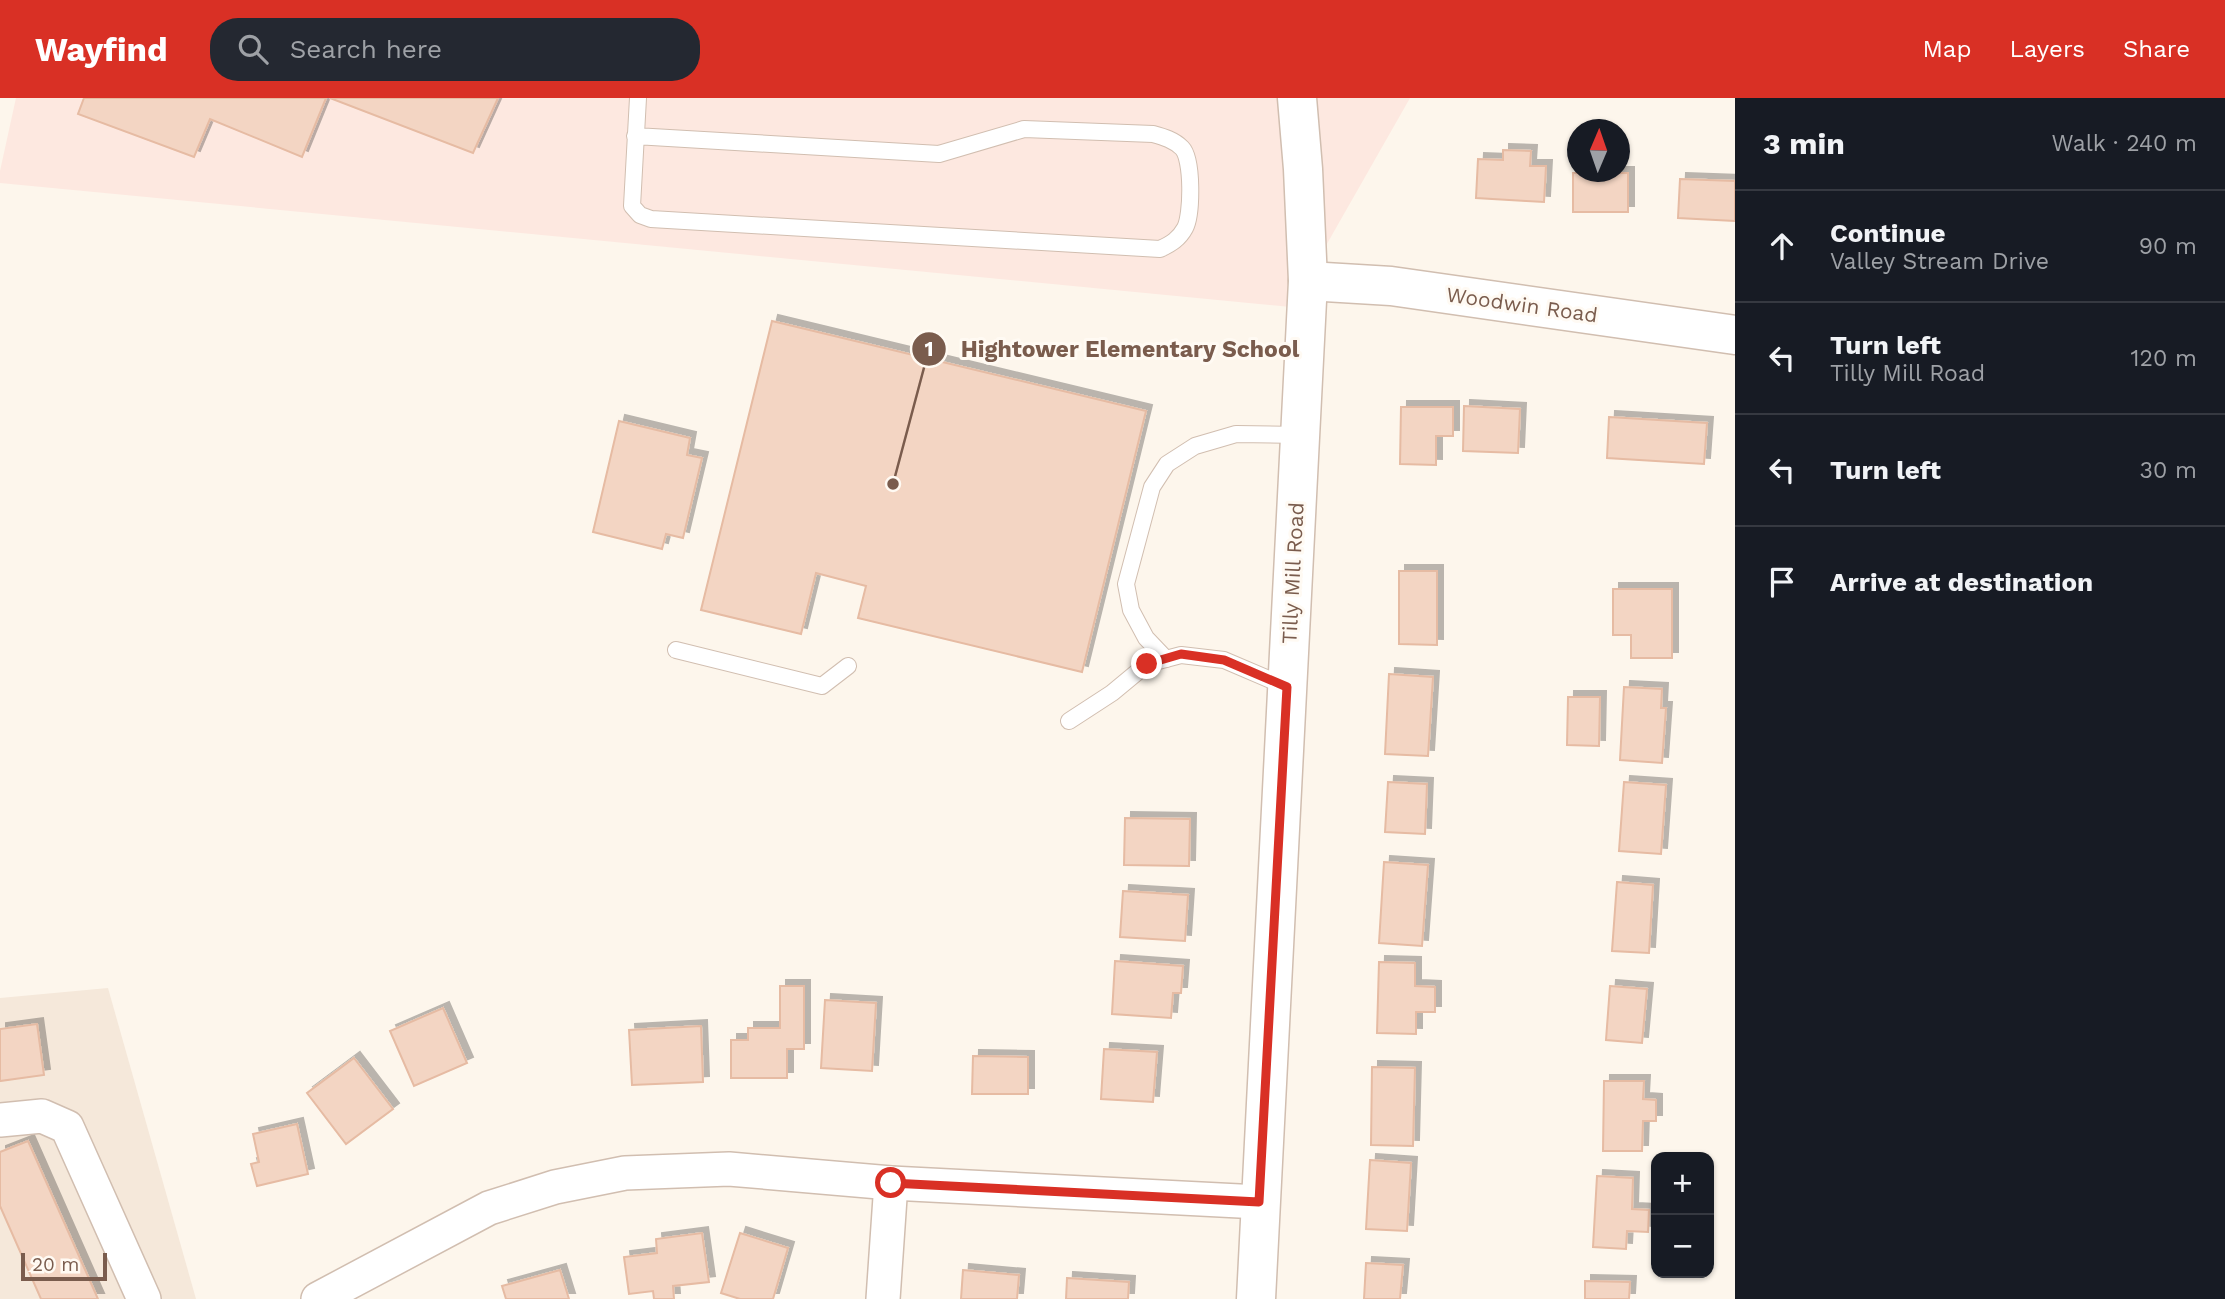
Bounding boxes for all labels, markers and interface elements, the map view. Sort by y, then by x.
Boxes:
search box [210,18,700,81]
text: Wayfind [35,30,168,69]
icon: search [234,30,272,68]
text: Search here [290,34,442,64]
text: Map [1923,35,1971,63]
text: Layers [2009,35,2085,63]
text: Share [2123,35,2190,63]
north arrow [1567,119,1630,182]
text: 3 min [1763,126,1845,161]
text: Walk · 240 m [2052,130,2197,157]
text: Continue [1830,218,1946,248]
icon: ahead [1763,227,1801,265]
text: 90 m [2139,233,2197,260]
text: Valley Stream Drive [1830,248,2049,275]
street label: Woodwin Road [1445,282,1599,327]
callout: Hightower Elementary School [911,327,1313,371]
text: Turn left [1830,330,1941,360]
text: 1 [924,336,934,361]
text: Hightower Elementary School [961,336,1300,363]
icon: left [1763,339,1801,377]
text: 120 m [2131,345,2197,372]
text: Tilly Mill Road [1830,360,1985,387]
icon: left [1763,451,1801,489]
text: Turn left [1830,455,1941,485]
text: 30 m [2140,457,2197,484]
street label: Tilly Mill Road [1276,502,1309,644]
icon: arrive [1763,563,1801,601]
text: Arrive at destination [1830,567,2093,597]
route end [1131,648,1162,679]
map controls [1651,1152,1714,1278]
button: + [1651,1152,1714,1215]
route start [875,1167,906,1198]
button: − [1651,1215,1714,1278]
scale bar [21,1250,107,1282]
text: 20 m [32,1253,79,1276]

